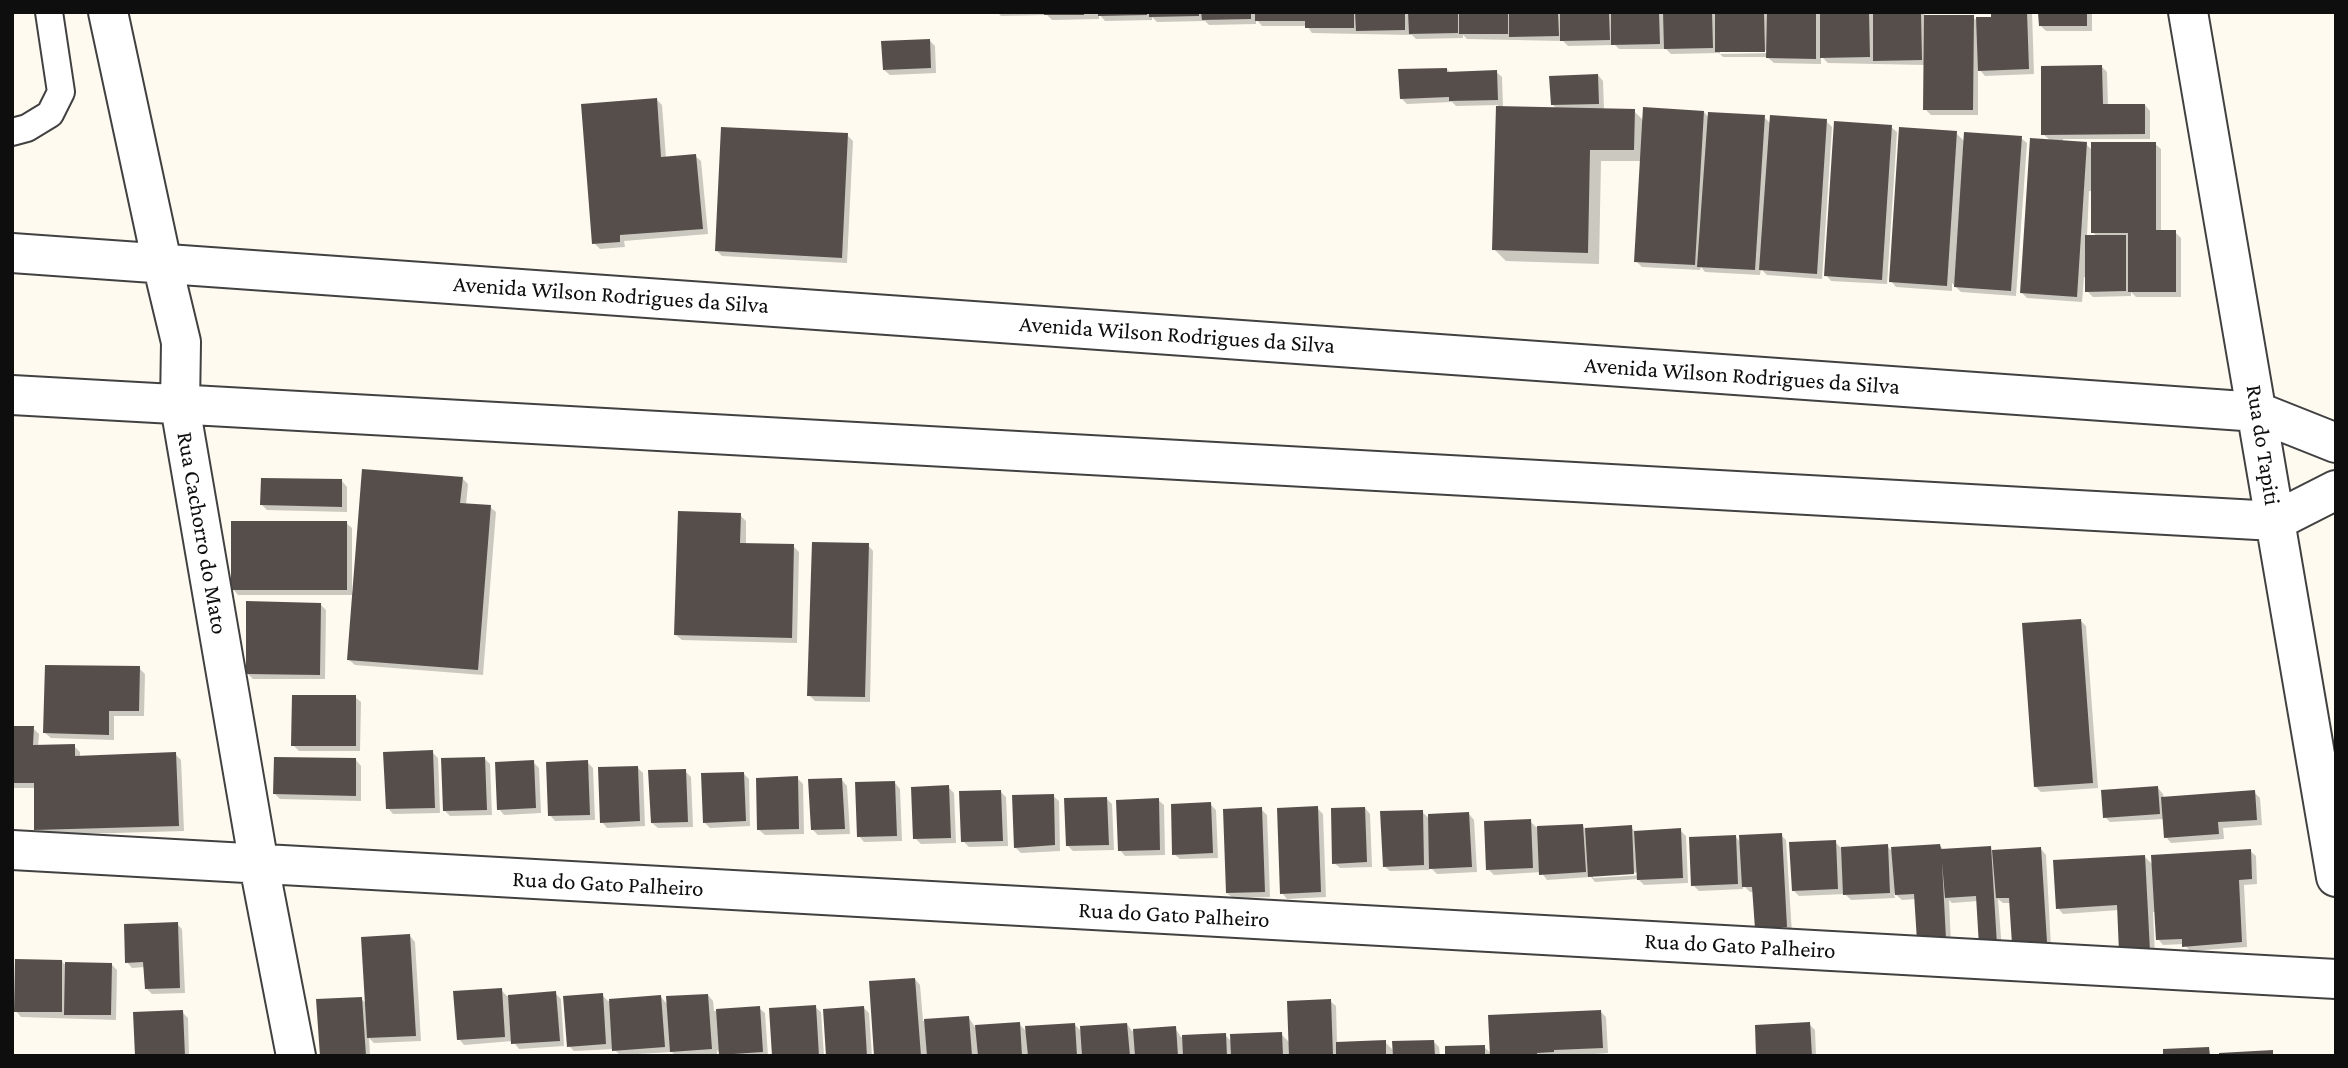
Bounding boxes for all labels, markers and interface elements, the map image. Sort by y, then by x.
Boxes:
street label: Avenida Wilson Rodrigues da Silva [452,270,770,320]
street label: Avenida Wilson Rodrigues da Silva [1018,310,1336,360]
street label: Avenida Wilson Rodrigues da Silva [1583,351,1901,401]
street label: Rua do Tapiti [2240,383,2286,507]
street label: Rua Cachorro do Mato [171,430,233,636]
street label: Rua do Gato Palheiro [512,865,704,903]
street label: Rua do Gato Palheiro [1078,896,1270,934]
street label: Rua do Gato Palheiro [1644,927,1836,965]

